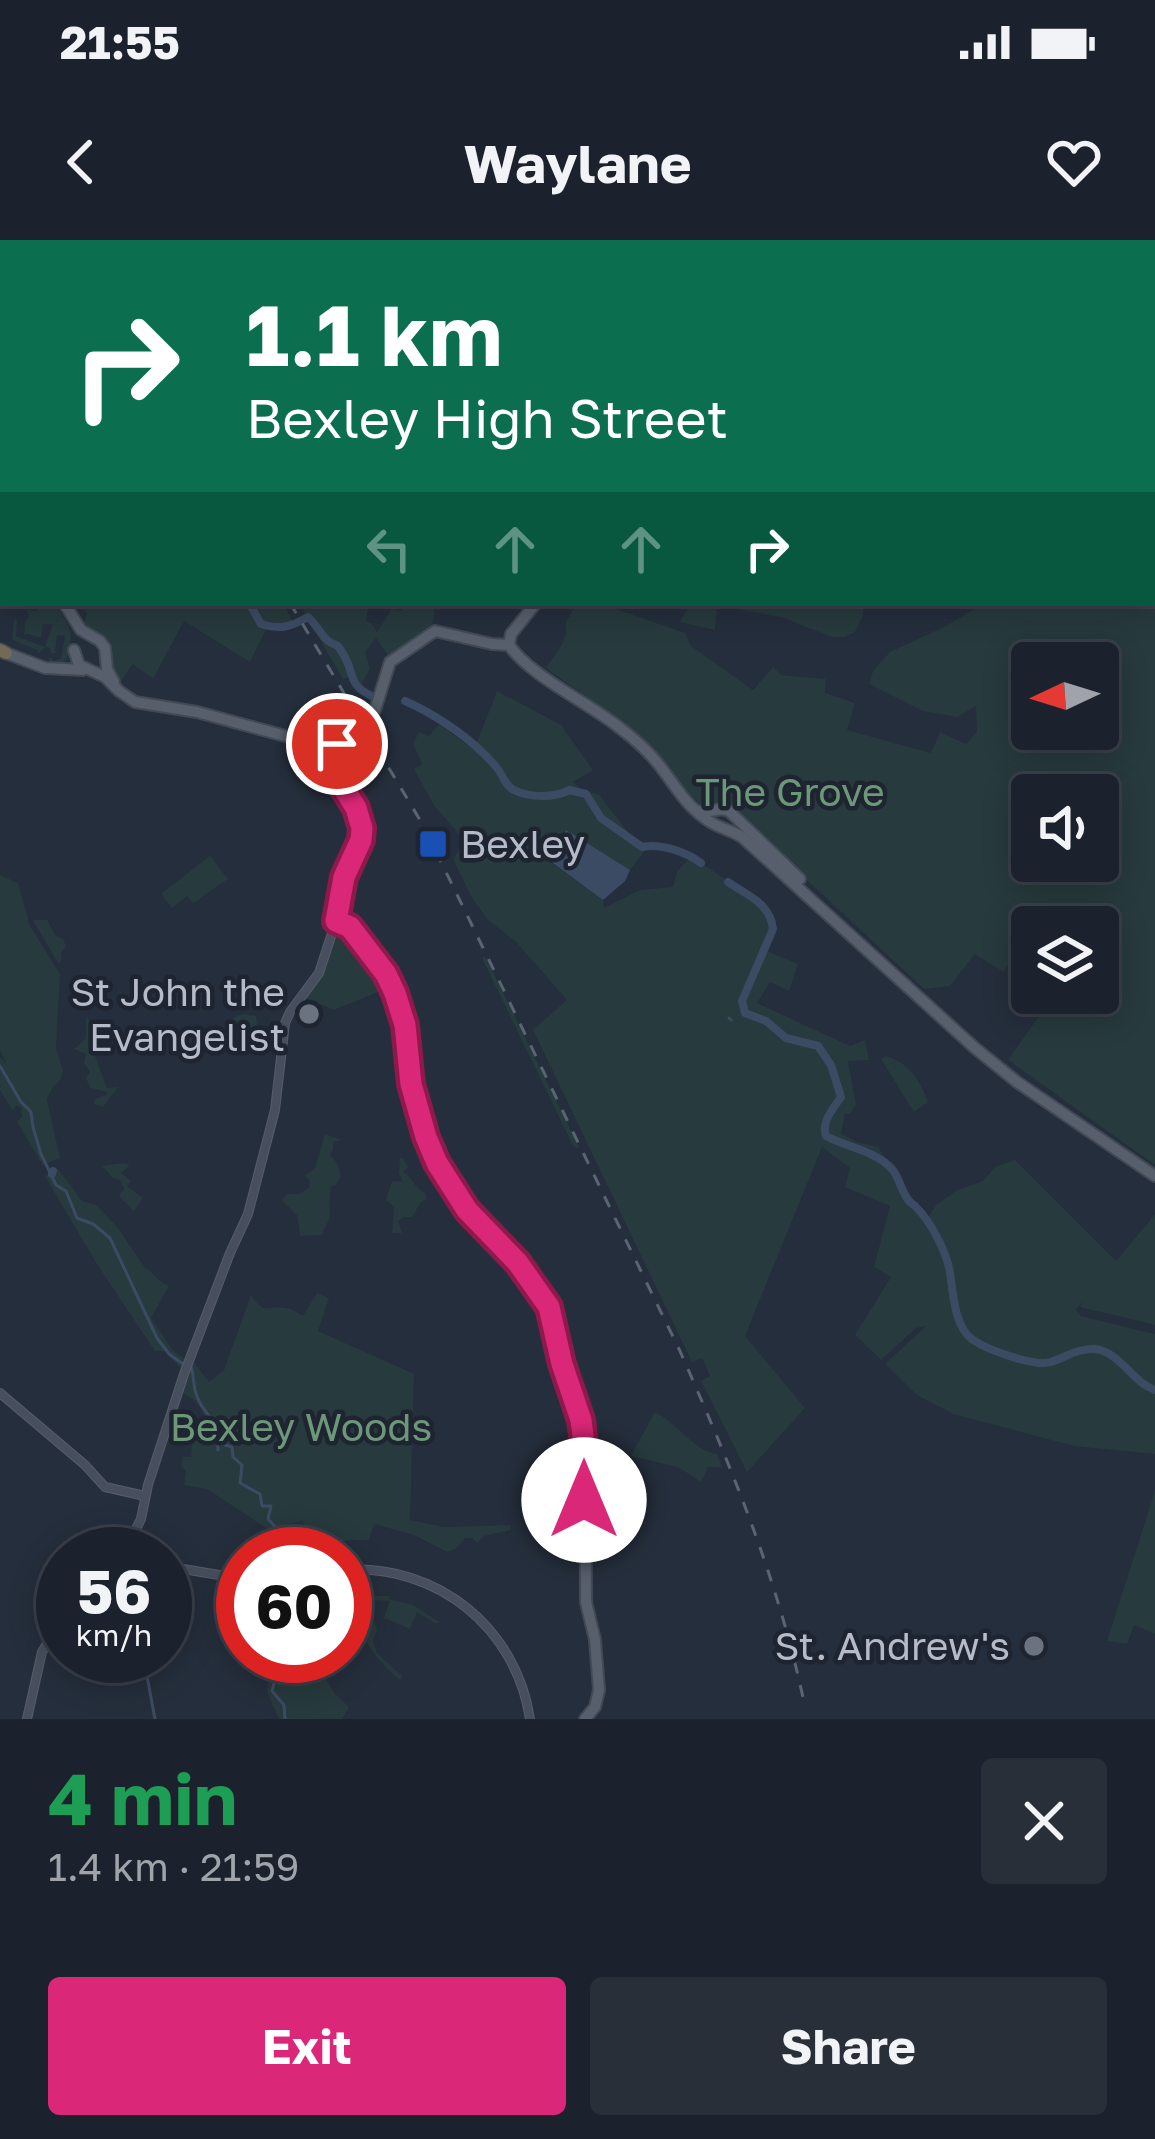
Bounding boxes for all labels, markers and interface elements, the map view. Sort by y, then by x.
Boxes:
text: 21:55 [60,15,180,69]
icon: back [48,129,114,195]
icon: heart [1041,129,1107,195]
text: Waylane [463,130,692,195]
text: 1.1 km [246,284,503,384]
icon: right [48,288,204,444]
text: Bexley High Street [246,385,728,450]
icon: left [356,516,422,582]
icon: ahead [482,516,548,582]
icon: ahead [608,516,674,582]
icon: right [734,516,800,582]
north arrow [1011,642,1119,750]
map controls [1011,642,1119,1014]
pin [286,693,388,795]
icon: arrive [304,711,370,777]
park label: The Grove [695,768,885,815]
button: sound [1011,774,1119,882]
place label: Bexley [460,820,585,867]
marker: Bexley [417,828,449,860]
button: layers [1011,906,1119,1014]
place label: St John the Evangelist [70,968,285,1060]
marker: St John the Evangelist [296,1001,322,1027]
park label: Bexley Woods [170,1403,432,1450]
position arrow [521,1437,647,1563]
speed limit sign: 60 [216,1527,372,1683]
text: 56 [77,1554,151,1626]
text: km/h [76,1617,152,1653]
place label: St. Andrew's [774,1622,1010,1669]
marker: St. Andrew's [1021,1633,1047,1659]
text: 4 min [48,1754,237,1841]
button: close [981,1758,1107,1884]
text: 1.4 km · 21:59 [48,1843,299,1890]
button: Exit [48,1977,566,2115]
button: Share [590,1977,1107,2115]

